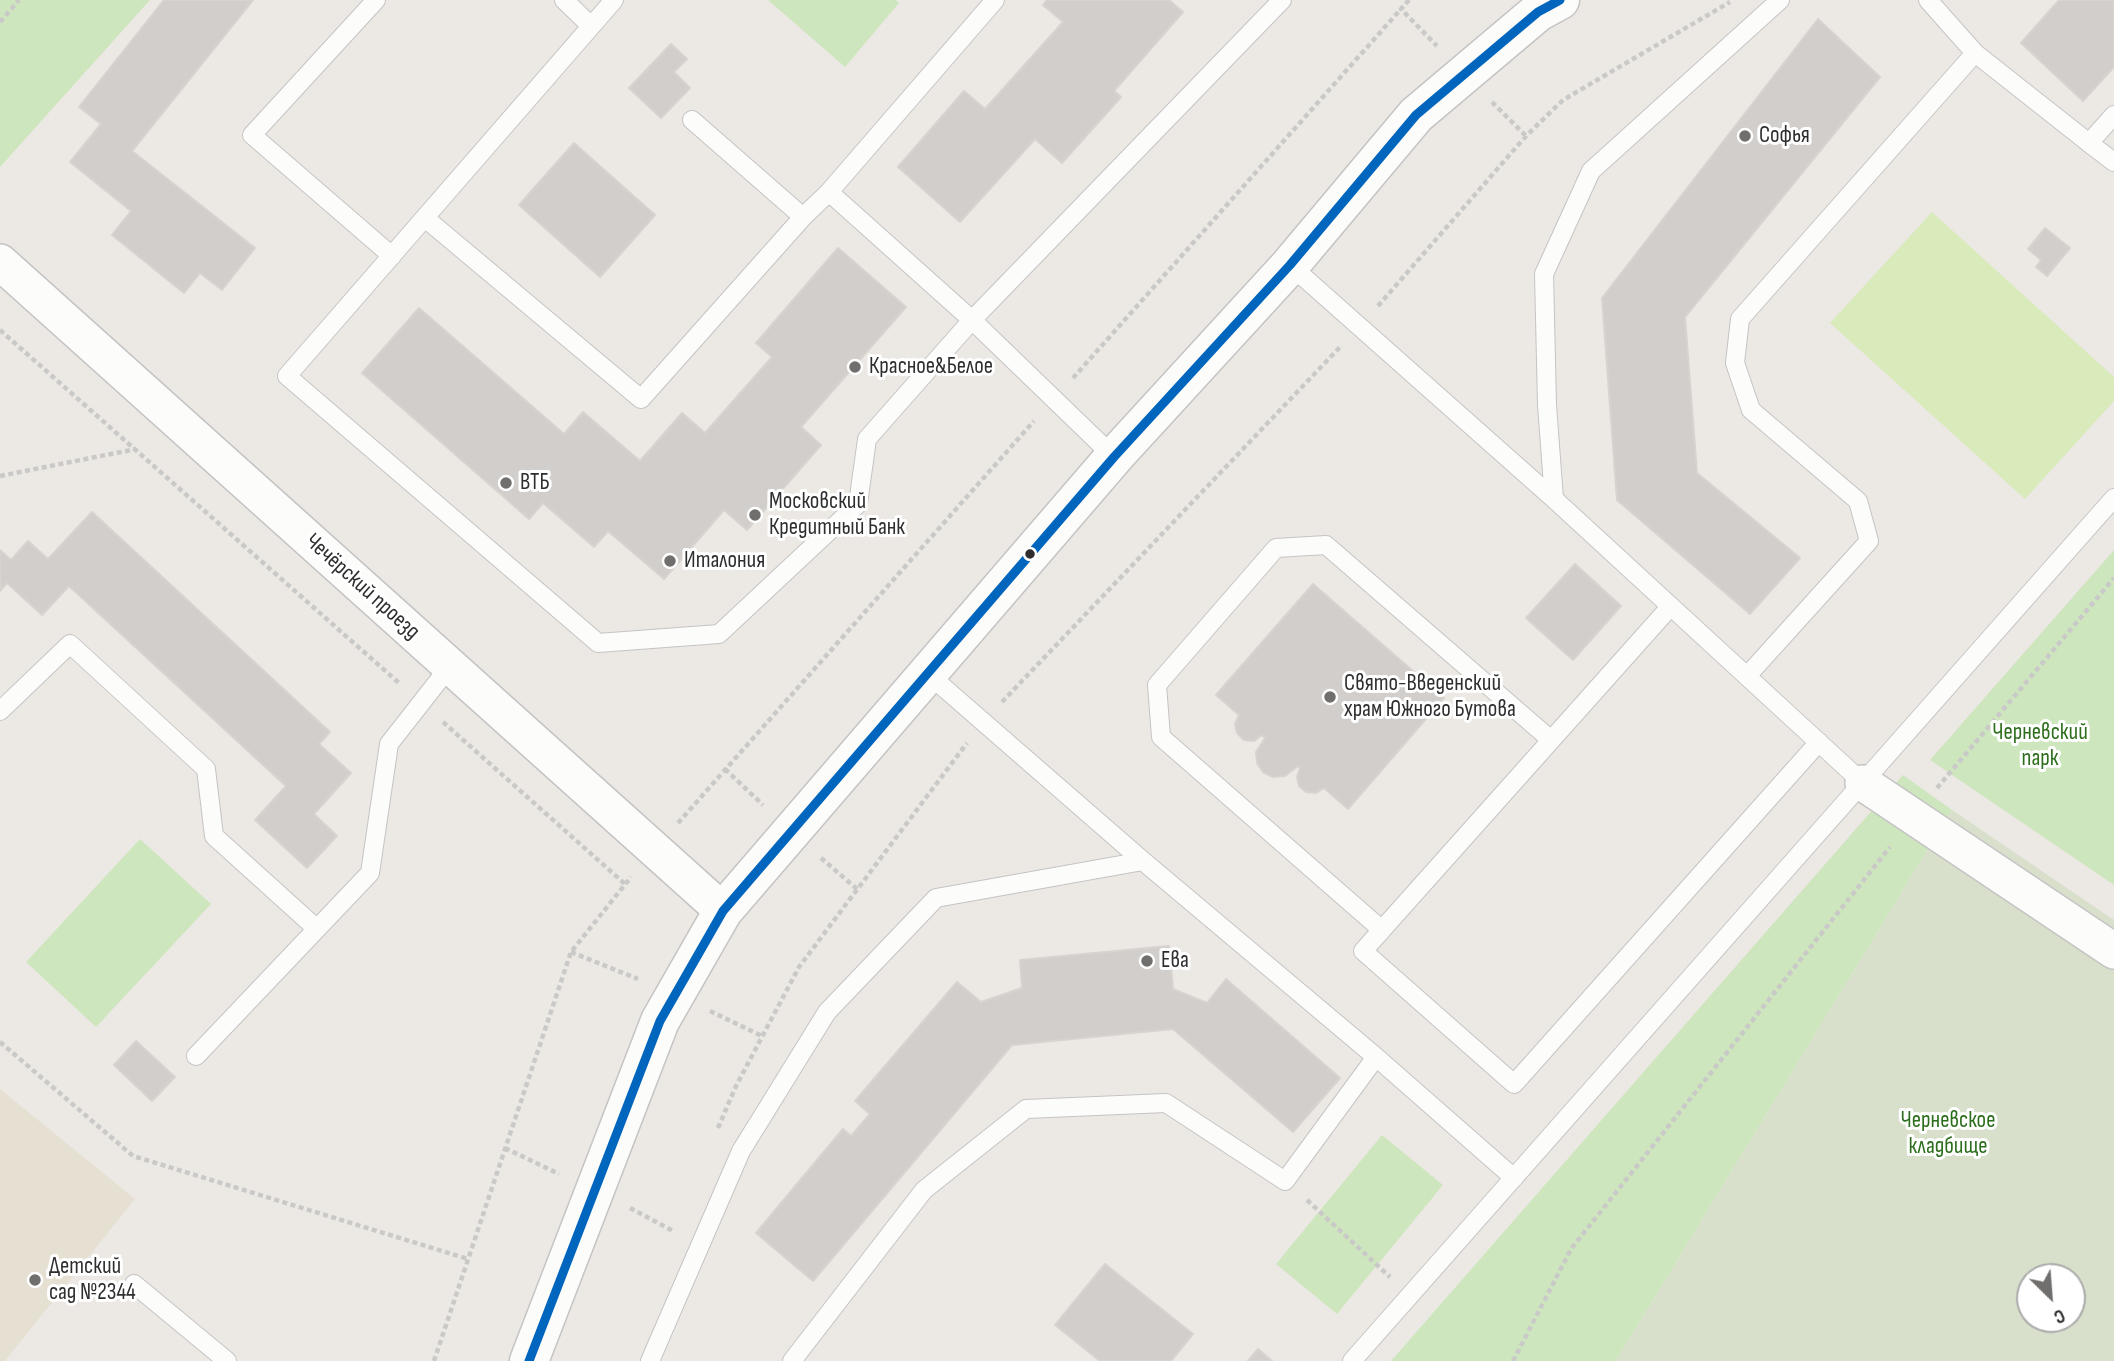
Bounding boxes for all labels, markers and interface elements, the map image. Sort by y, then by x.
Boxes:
place label: Софья [1759,122,1810,150]
marker: Софья [1737,128,1753,144]
place label: Красное&Белое [869,353,993,381]
marker: Красное&Белое [847,359,863,375]
place label: ВТБ [520,469,550,497]
marker: ВТБ [498,475,514,491]
place label: Московский Кредитный Банк [769,488,905,542]
marker: Московский Кредитный Банк [747,507,763,523]
street label: Чечёрский проезд [299,528,425,646]
place label: Италония [684,547,765,575]
unlabelled marker [1023,547,1037,561]
marker: Италония [662,553,678,569]
place label: Свято-Введенский храм Южного Бутова [1344,670,1516,724]
marker: Свято-Введенский храм Южного Бутова [1322,689,1338,705]
park label: Черневский парк [1992,719,2088,773]
place label: Ева [1161,947,1189,975]
marker: Ева [1139,953,1155,969]
park label: Черневское кладбище [1901,1107,1995,1161]
place label: Детский сад №2344 [49,1253,136,1307]
north arrow [2016,1263,2086,1333]
marker: Детский сад №2344 [27,1272,43,1288]
text: С [2050,1303,2069,1328]

